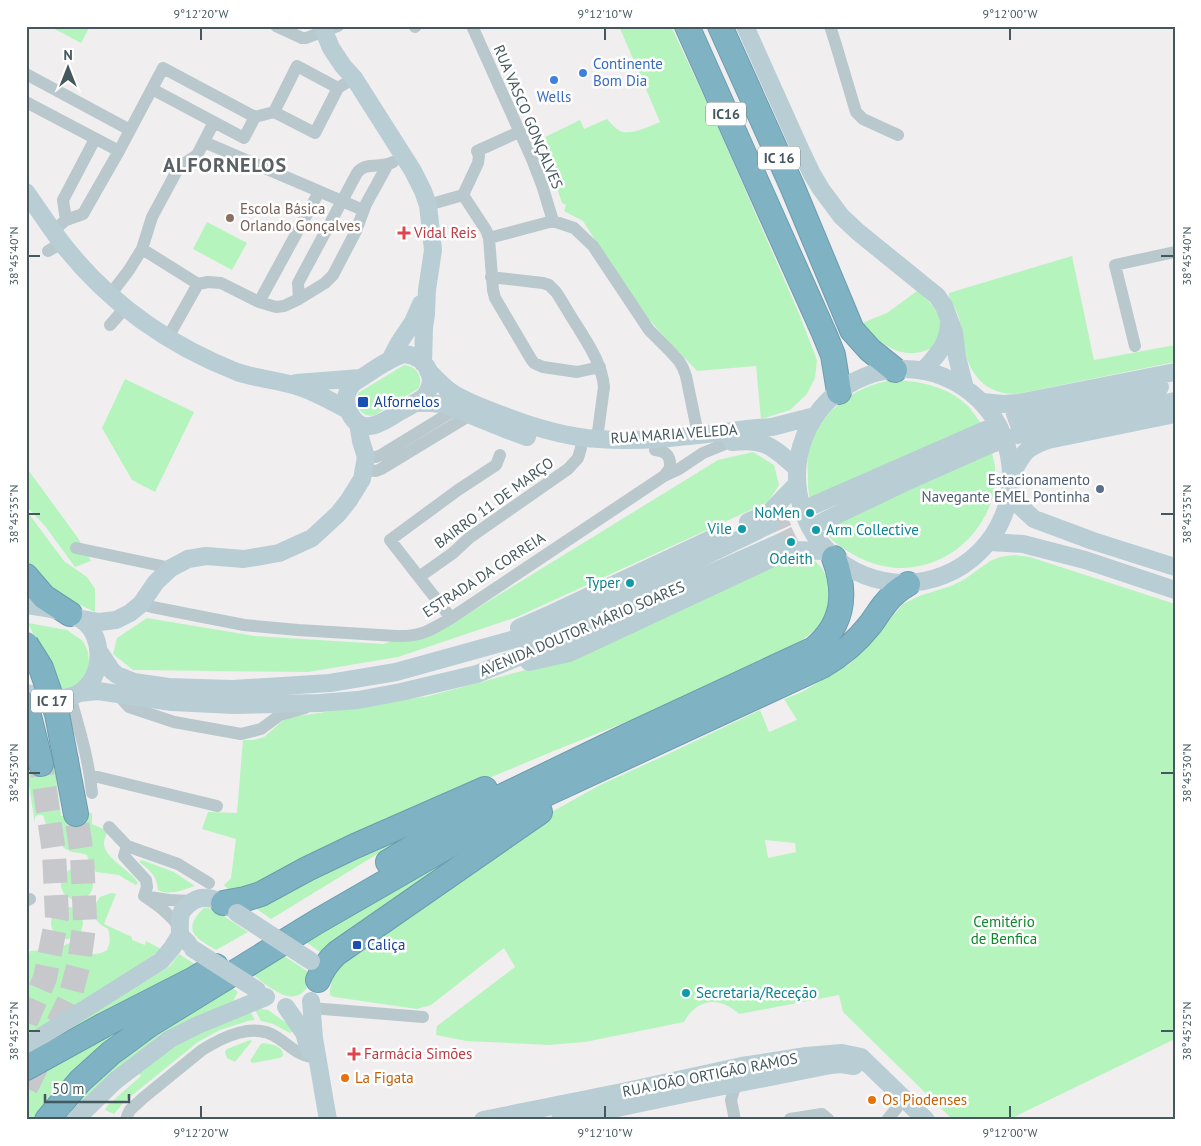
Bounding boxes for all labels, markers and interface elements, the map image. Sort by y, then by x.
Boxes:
text: 9°12'20"W [174,6,228,21]
text: 9°12'10"W [578,6,632,21]
text: 9°12'00"W [983,6,1037,21]
north arrow [42,42,92,92]
street label: RUA VASCO GONÇALVES [490,42,567,192]
text: N [63,46,73,64]
place label: Continente Bom Dia [593,54,663,90]
marker: Continente Bom Dia [577,67,589,79]
marker: Wells [548,74,560,86]
place label: Wells [537,87,571,106]
road number: IC16 [706,102,746,126]
road number: IC 16 [758,146,800,170]
district label: ALFORNELOS [163,152,287,178]
place label: Escola Básica Orlando Gonçalves [240,199,361,235]
marker: Escola Básica Orlando Gonçalves [224,212,236,224]
place label: Vidal Reis [413,223,477,242]
text: 38°45'40"N [6,226,21,286]
text: 38°45'40"N [1179,226,1194,286]
marker: Vidal Reis [398,227,410,239]
place label: Alfornelos [374,392,439,411]
marker: Alfornelos [356,395,370,409]
street label: RUA MARIA VELEDA [610,420,738,447]
street label: BAIRRO 11 DE MARÇO [430,453,557,552]
place label: Estacionamento Navegante EMEL Pontinha [922,470,1090,506]
marker: Estacionamento Navegante EMEL Pontinha [1094,483,1106,495]
text: 38°45'35"N [6,484,21,544]
text: 38°45'35"N [1179,484,1194,544]
place label: NoMen [754,503,800,522]
marker: NoMen [804,507,816,519]
place label: Vile [706,519,732,538]
place label: Arm Collective [826,520,919,539]
marker: Vile [736,523,748,535]
marker: Arm Collective [810,524,822,536]
street label: ESTRADA DA CORREIA [419,528,549,621]
marker: Odeith [785,536,797,548]
place label: Odeith [769,549,813,568]
place label: Typer [586,573,620,592]
street label: AVENIDA DOUTOR MÁRIO SOARES [476,577,687,680]
marker: Typer [624,577,636,589]
road number: IC 17 [31,689,73,712]
text: 38°45'30"N [6,743,21,803]
text: 38°45'30"N [1179,743,1194,803]
park label: Cemitério de Benfica [971,912,1037,948]
place label: Caliça [367,935,405,954]
marker: Caliça [351,939,363,951]
place label: Secretaria/Receção [696,983,817,1002]
marker: Secretaria/Receção [680,987,692,999]
text: 38°45'25"N [6,1001,21,1061]
text: 38°45'25"N [1179,1001,1194,1061]
place label: Farmácia Simões [364,1044,472,1063]
marker: Farmácia Simões [348,1048,360,1060]
street label: RUA JOÃO ORTIGÃO RAMOS [621,1048,799,1101]
place label: La Figata [355,1068,414,1087]
scale bar [45,1071,129,1103]
marker: La Figata [339,1072,351,1084]
text: 50 m [52,1079,85,1098]
place label: Os Piodenses [882,1090,967,1109]
marker: Os Piodenses [866,1094,878,1106]
text: 9°12'20"W [174,1125,228,1140]
text: 9°12'10"W [578,1125,632,1140]
text: 9°12'00"W [983,1125,1037,1140]

